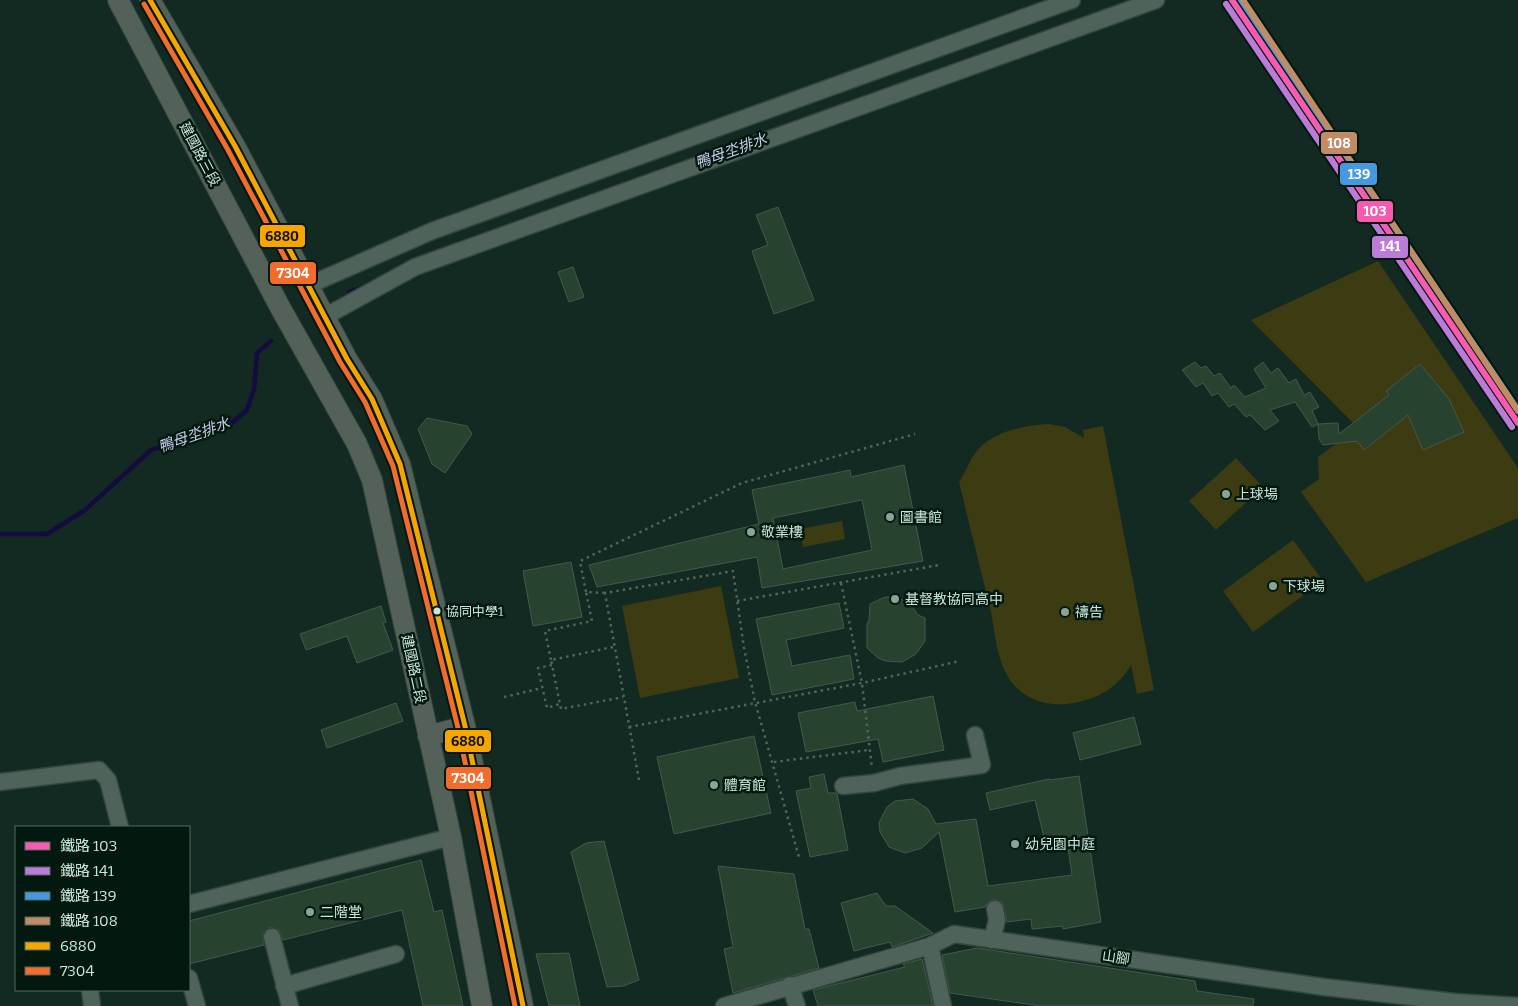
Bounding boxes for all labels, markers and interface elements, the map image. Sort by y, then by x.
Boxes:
street label: 建國路三段 [176,119,223,189]
water label: 鴨母坔排水 [693,129,770,172]
line badge: 108 [1320,131,1358,155]
text: 108 [1327,135,1351,152]
line badge: 139 [1339,162,1378,186]
text: 139 [1348,166,1370,183]
line badge: 103 [1356,200,1394,223]
text: 103 [1363,203,1387,220]
line badge: 6880 [259,224,306,248]
text: 6880 [265,228,299,245]
line badge: 141 [1371,235,1409,259]
text: 141 [1380,238,1400,255]
line badge: 7304 [269,261,317,285]
text: 7304 [277,265,310,282]
water label: 鴨母坔排水 [156,413,233,456]
place label: 上球場 [1236,486,1278,503]
marker: 上球場 [1220,488,1232,500]
place label: 圖書館 [900,509,942,526]
marker: 圖書館 [884,511,896,523]
place label: 敬業樓 [761,524,803,541]
marker: 敬業樓 [745,526,757,538]
place label: 下球場 [1283,578,1325,595]
marker: 下球場 [1267,580,1279,592]
place label: 基督教協同高中 [905,591,1003,608]
marker: 基督教協同高中 [889,593,901,605]
place label: 協同中學1 [446,604,504,619]
place label: 禱告 [1075,604,1103,621]
marker: 協同中學1 [432,606,442,616]
marker: 禱告 [1059,606,1071,618]
street label: 建國路二段 [398,633,429,705]
line badge: 6880 [444,729,492,753]
text: 6880 [451,733,485,750]
line badge: 7304 [445,766,492,790]
text: 7304 [452,770,485,787]
place label: 體育館 [724,777,766,794]
marker: 體育館 [708,779,720,791]
legend [15,826,190,991]
place label: 幼兒園中庭 [1025,836,1095,853]
text: 鐵路 103 [60,837,117,855]
marker: 幼兒園中庭 [1009,838,1021,850]
text: 鐵路 141 [60,862,114,880]
text: 鐵路 139 [60,887,116,905]
place label: 二階堂 [320,904,362,921]
marker: 二階堂 [304,906,316,918]
text: 鐵路 108 [60,912,118,930]
text: 6880 [60,937,96,955]
street label: 山腳 [1101,947,1131,968]
text: 7304 [60,962,94,980]

